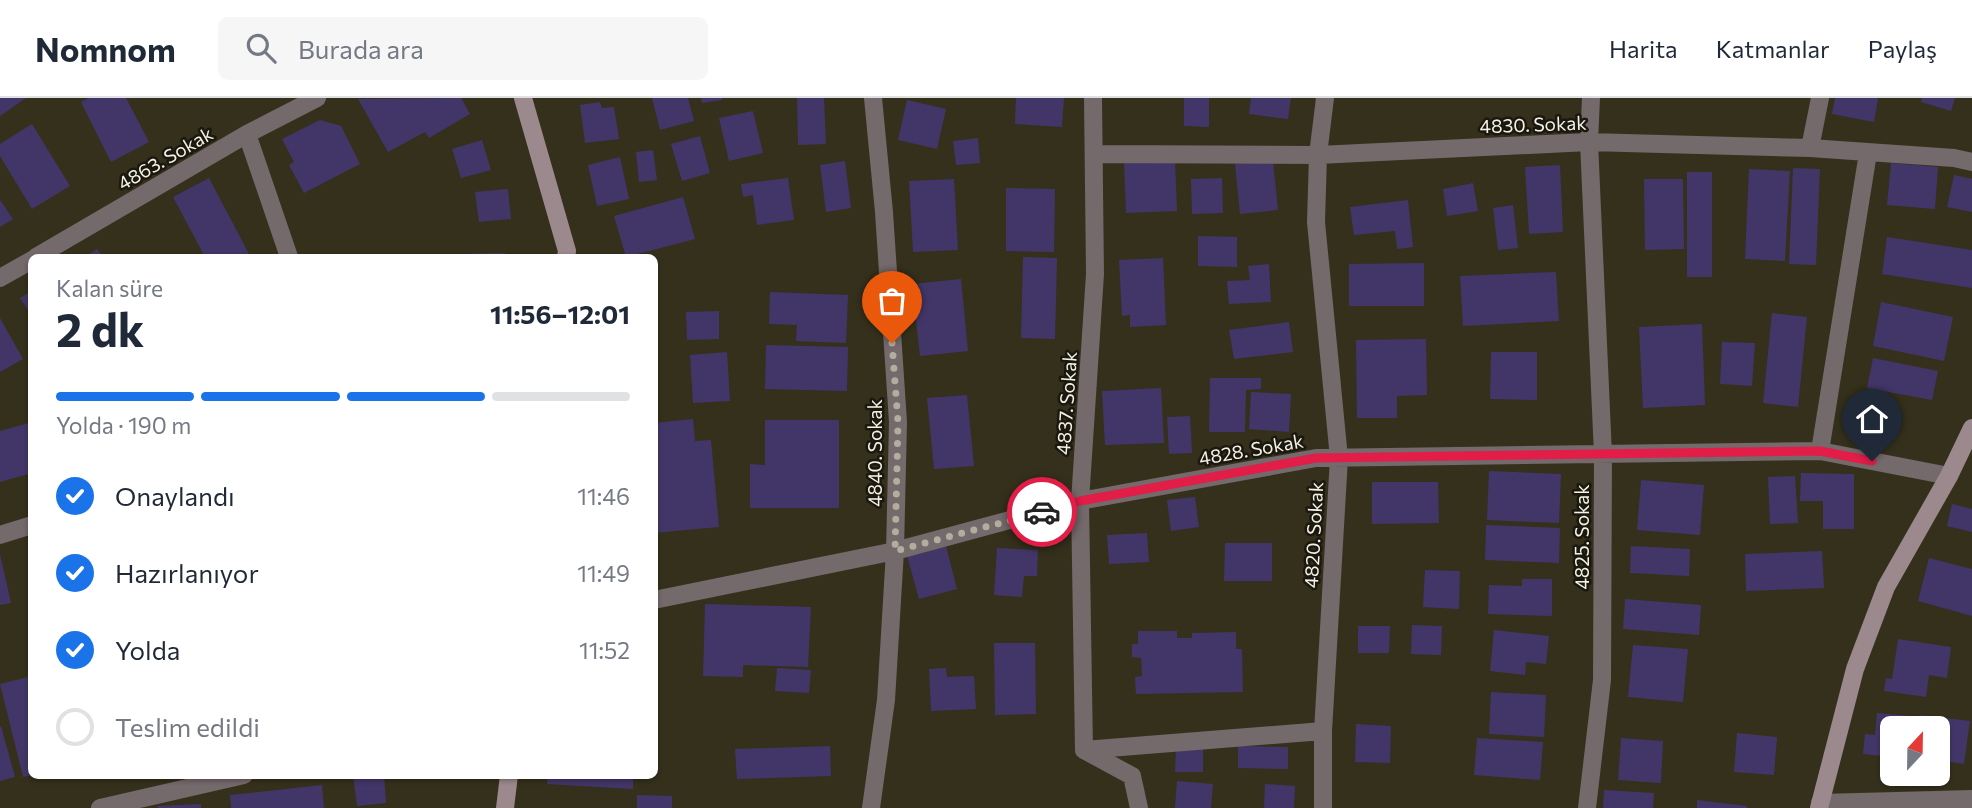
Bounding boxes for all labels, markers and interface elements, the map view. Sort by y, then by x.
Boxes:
search box [218,17,708,80]
text: Nomnom [35,28,176,69]
icon: search [242,29,280,67]
text: Burada ara [298,33,424,64]
text: Harita [1609,34,1678,63]
text: Katmanlar [1716,34,1830,63]
text: Paylaş [1868,34,1937,63]
street label: 4830. Sokak [1479,111,1587,137]
street label: 4863. Sokak [113,122,217,194]
pin [862,271,922,343]
text: Kalan süre [56,274,163,302]
icon: bag [873,282,911,320]
text: 11:56–12:01 [490,298,630,329]
text: 2 dk [56,300,144,356]
street label: 4837. Sokak [1051,351,1081,455]
pin [1842,389,1902,461]
street label: 4840. Sokak [863,399,886,507]
icon: home [1853,400,1891,438]
text: Yolda · 190 m [56,411,191,439]
street label: 4828. Sokak [1197,428,1305,470]
icon: check [56,477,94,515]
courier [1007,477,1077,547]
text: Onaylandı [115,480,235,511]
street label: 4820. Sokak [1299,481,1327,589]
text: 11:46 [577,482,630,510]
street label: 4825. Sokak [1570,484,1593,590]
icon: car [1023,493,1061,531]
icon: check [56,554,94,592]
text: Hazırlanıyor [115,557,259,588]
text: 11:49 [577,559,630,587]
icon: check [56,631,94,669]
text: Yolda [115,634,180,665]
text: 11:52 [579,636,630,664]
text: Teslim edildi [115,711,260,742]
north arrow [1880,716,1950,786]
map controls [1880,716,1950,786]

